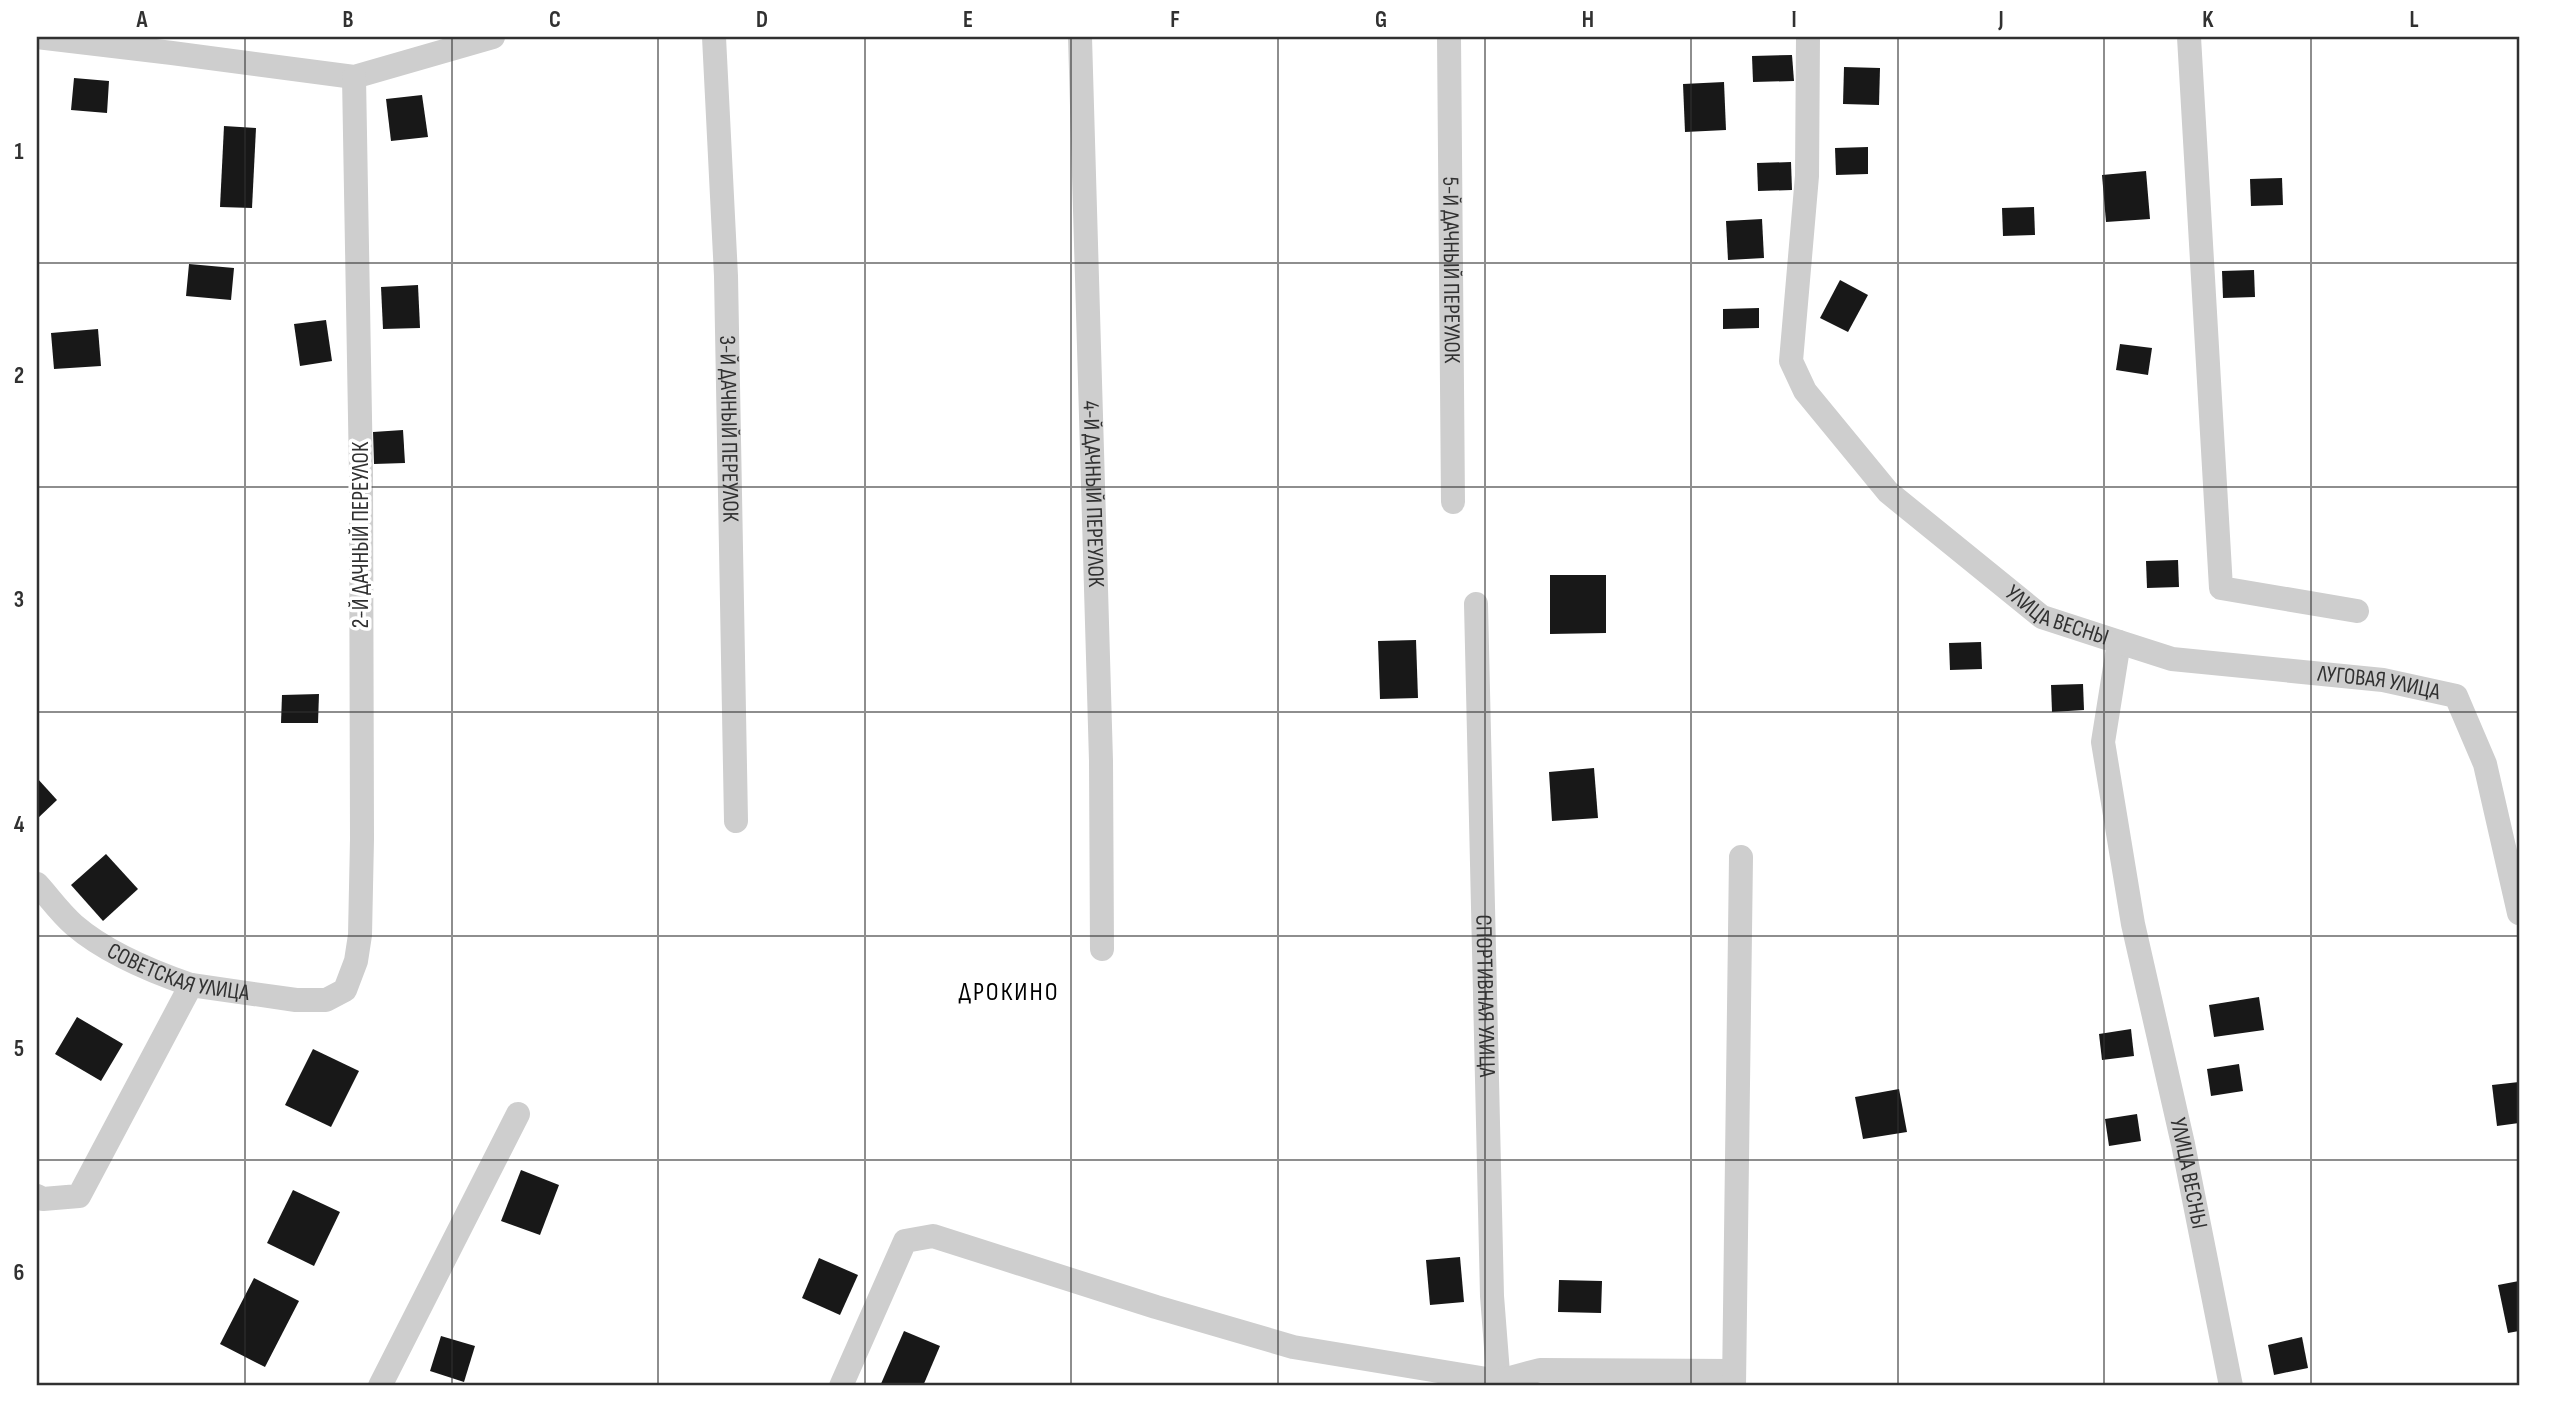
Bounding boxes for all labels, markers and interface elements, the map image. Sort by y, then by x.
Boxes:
text: A [136,6,149,34]
text: B [343,6,354,34]
text: C [549,6,561,34]
text: D [756,6,768,34]
text: E [963,6,973,34]
text: F [1170,6,1180,34]
text: G [1375,6,1387,34]
text: H [1582,6,1594,34]
text: I [1791,6,1797,34]
text: J [1997,6,2004,34]
text: K [2202,6,2214,34]
text: L [2409,6,2419,34]
text: 1 [14,138,24,166]
street label: 5-Й ДАЧНЫЙ ПЕРЕУЛОК [1436,177,1466,364]
street label: 3-Й ДАЧНЫЙ ПЕРЕУЛОК [713,335,745,523]
text: 2 [14,362,24,390]
street label: 4-Й ДАЧНЫЙ ПЕРЕУЛОК [1077,400,1110,588]
street label: 2-Й ДАЧНЫЙ ПЕРЕУЛОК [347,441,375,628]
street label: УЛИЦА ВЕСНЫ [2000,579,2112,652]
text: 3 [14,586,24,614]
street label: ЛУГОВАЯ УЛИЦА [2315,659,2443,706]
text: 4 [14,811,25,839]
street label: СПОРТИВНАЯ УЛИЦА [1469,914,1501,1078]
street label: СОВЕТСКАЯ УЛИЦА [102,937,251,1007]
district label: ДРОКИНО [958,977,1060,1008]
text: 5 [14,1035,24,1063]
street label: УЛИЦА ВЕСНЫ [2163,1115,2213,1231]
text: 6 [14,1259,24,1287]

